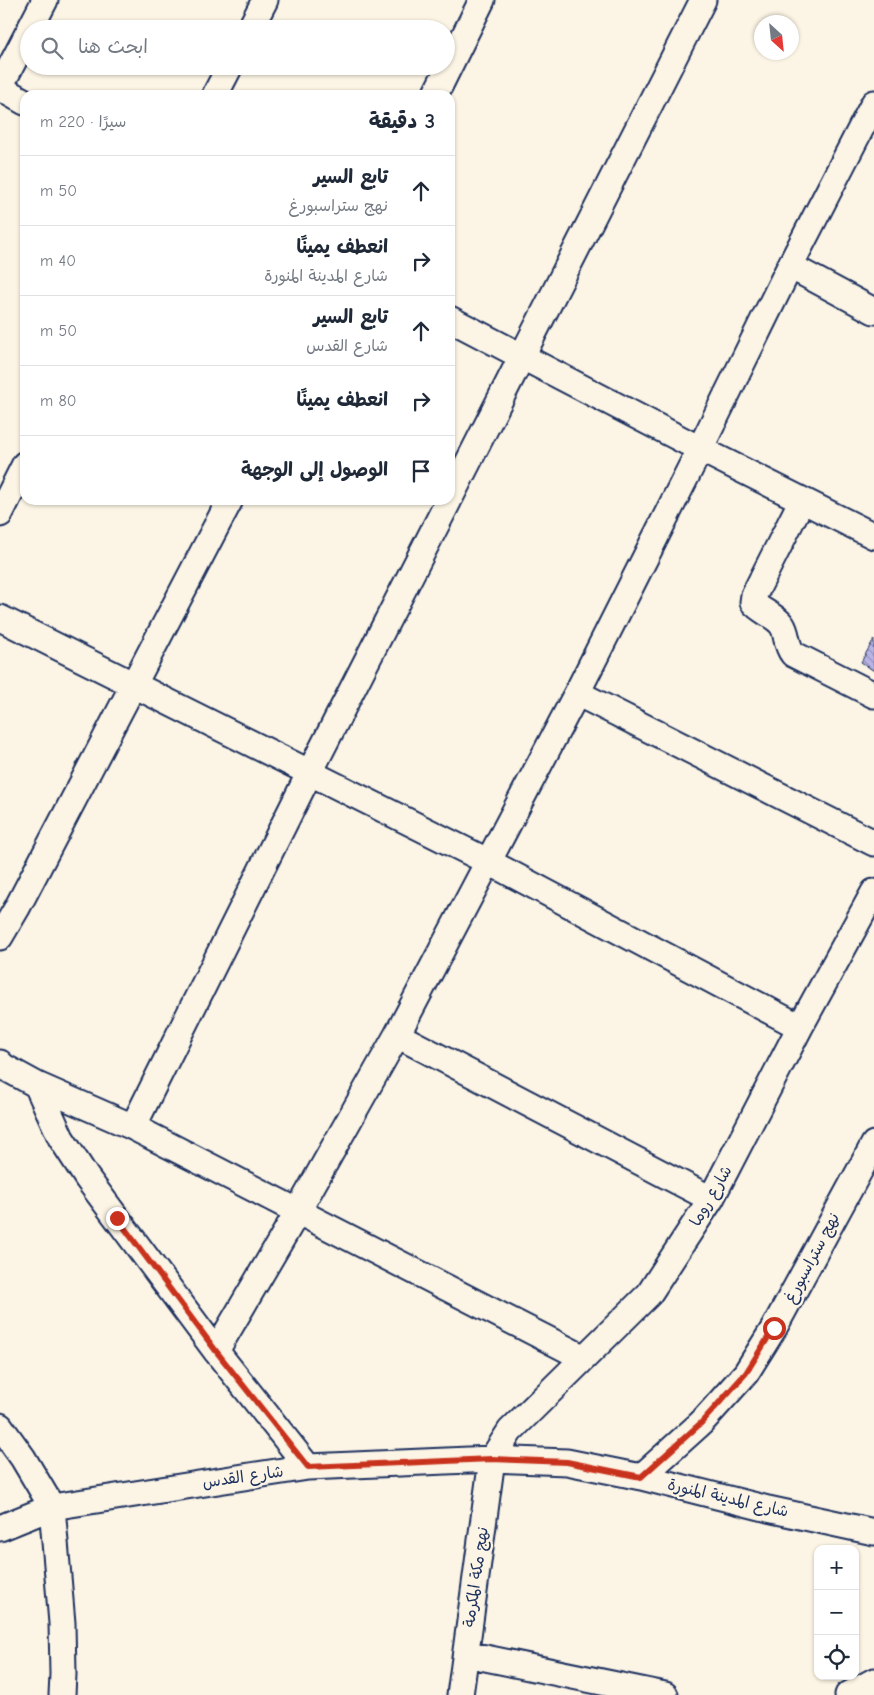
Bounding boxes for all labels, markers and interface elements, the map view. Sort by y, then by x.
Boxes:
north arrow [754,15,799,60]
search box [20,20,455,75]
icon: search [38,34,66,62]
text: ابحث هنا [78,36,148,58]
text: 3 دقيقة [369,109,435,133]
text: سيرًا · 220 m [40,113,126,131]
text: تابع السير [314,166,388,188]
icon: ahead [407,177,435,205]
text: 50 m [40,182,77,200]
text: نهج ستراسبورغ [289,197,388,215]
text: انعطف يمينًا [296,236,388,258]
icon: right [407,247,435,275]
text: 40 m [40,252,76,270]
text: شارع المدينة المنورة [264,267,388,285]
text: تابع السير [314,306,388,328]
icon: ahead [407,317,435,345]
text: 50 m [40,322,77,340]
text: شارع القدس [306,337,388,355]
icon: right [407,387,435,415]
text: انعطف يمينًا [296,389,388,411]
text: 80 m [40,392,77,410]
icon: arrive [407,457,435,485]
text: الوصول إلى الوجهة [241,459,388,481]
street label: شارع روما [686,1162,737,1231]
route end [106,1207,129,1230]
street label: نهج ستراسبورغ [781,1210,845,1307]
route start [763,1317,786,1340]
street label: شارع القدس [201,1462,285,1494]
street label: شارع المدينة المنورة [665,1475,790,1523]
street label: نهج مكة المكرمة [460,1526,493,1628]
map controls [814,1545,859,1680]
button: + [814,1545,859,1590]
button: − [814,1590,859,1635]
button: locate [814,1635,859,1680]

